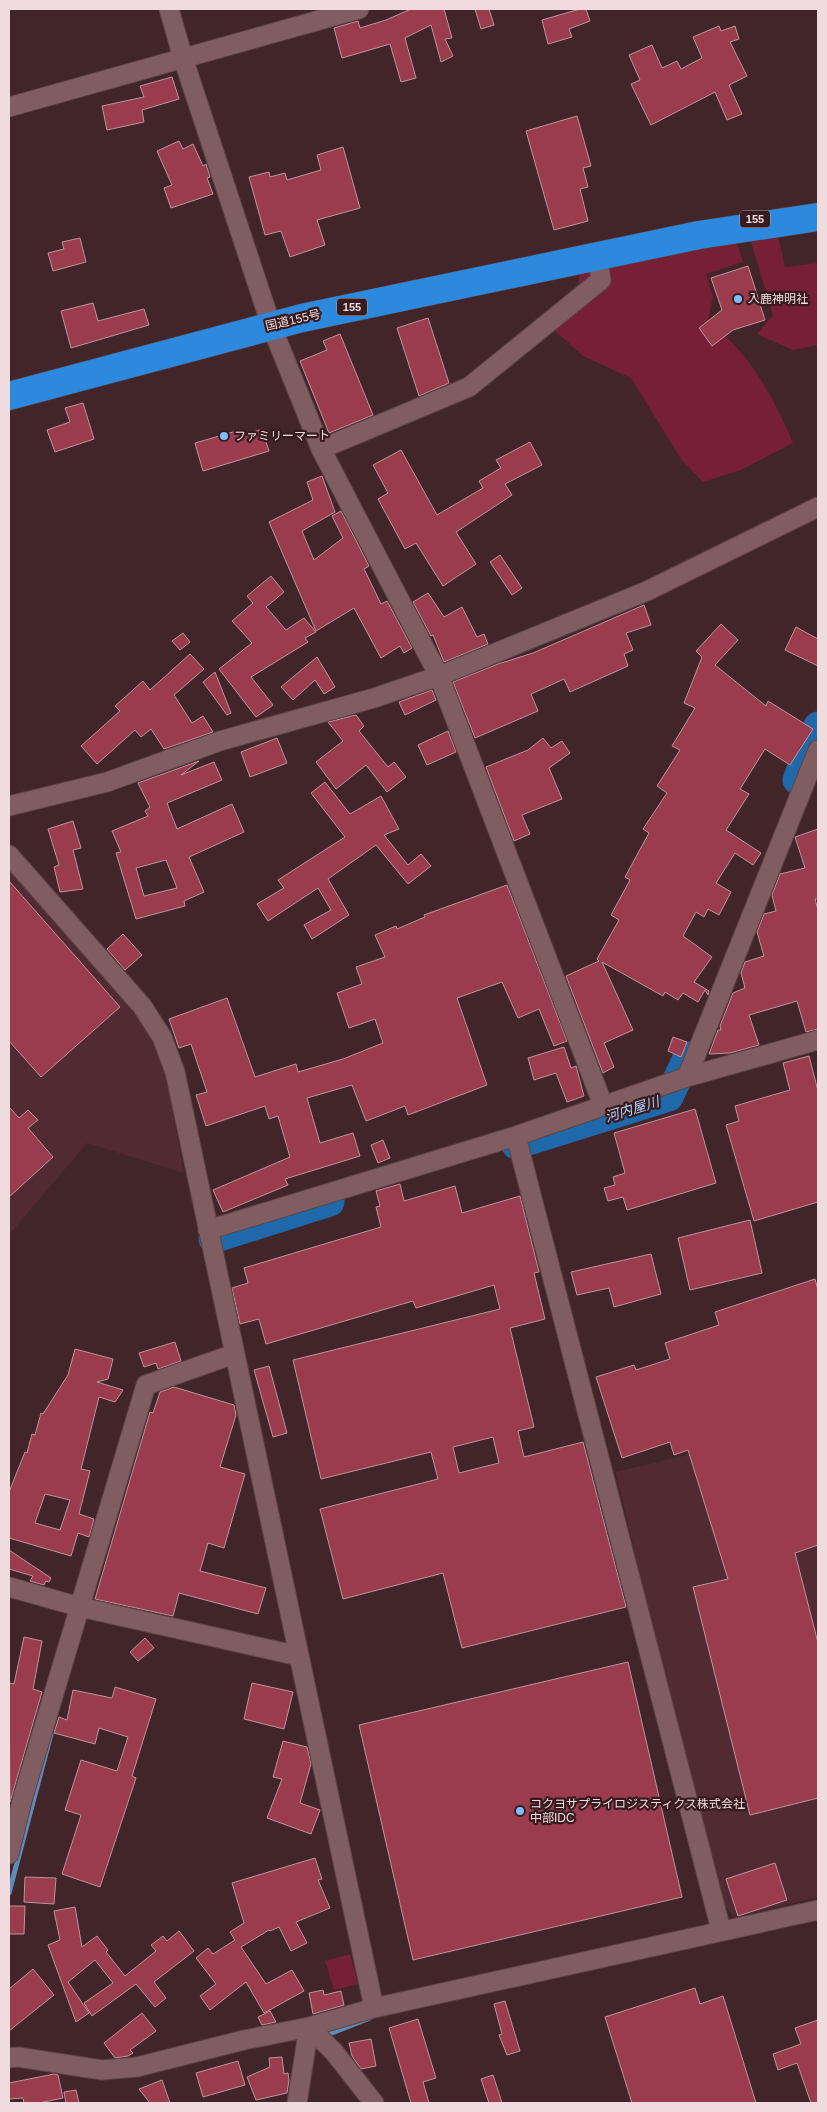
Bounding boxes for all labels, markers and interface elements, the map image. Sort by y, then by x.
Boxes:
road number: 155 [740,210,770,228]
place label: 入鹿神明社 [748,292,808,306]
marker: 入鹿神明社 [732,293,744,305]
road number: 155 [337,298,367,316]
street label: 国道155号 [264,307,322,333]
place label: ファミリーマート [234,429,330,443]
marker: ファミリーマート [218,430,230,442]
water label: 河内屋川 [603,1093,663,1125]
place label: コクヨサプライロジスティクス株式会社 中部IDC [530,1797,745,1825]
marker: コクヨサプライロジスティクス株式会社 中部IDC [514,1805,526,1817]

